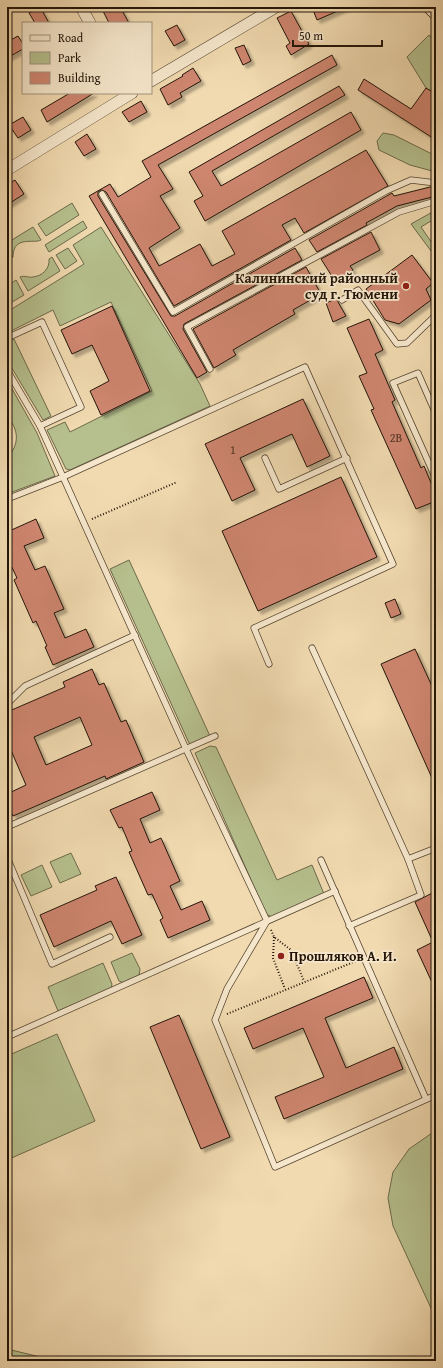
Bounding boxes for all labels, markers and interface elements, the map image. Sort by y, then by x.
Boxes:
legend [22,22,152,94]
scale bar [293,22,382,48]
text: 50 m [299,27,323,44]
text: Road [58,29,84,46]
text: Park [58,49,82,66]
text: Building [58,69,101,86]
place label: Калининский районный суд г. Тюмени [235,268,398,304]
marker: Калининский районный суд г. Тюмени [401,281,411,291]
house number: 2В [390,429,402,446]
house number: 1 [230,441,236,458]
place label: Прошляков А. И. [289,946,397,966]
marker: Прошляков А. И. [276,951,286,961]

